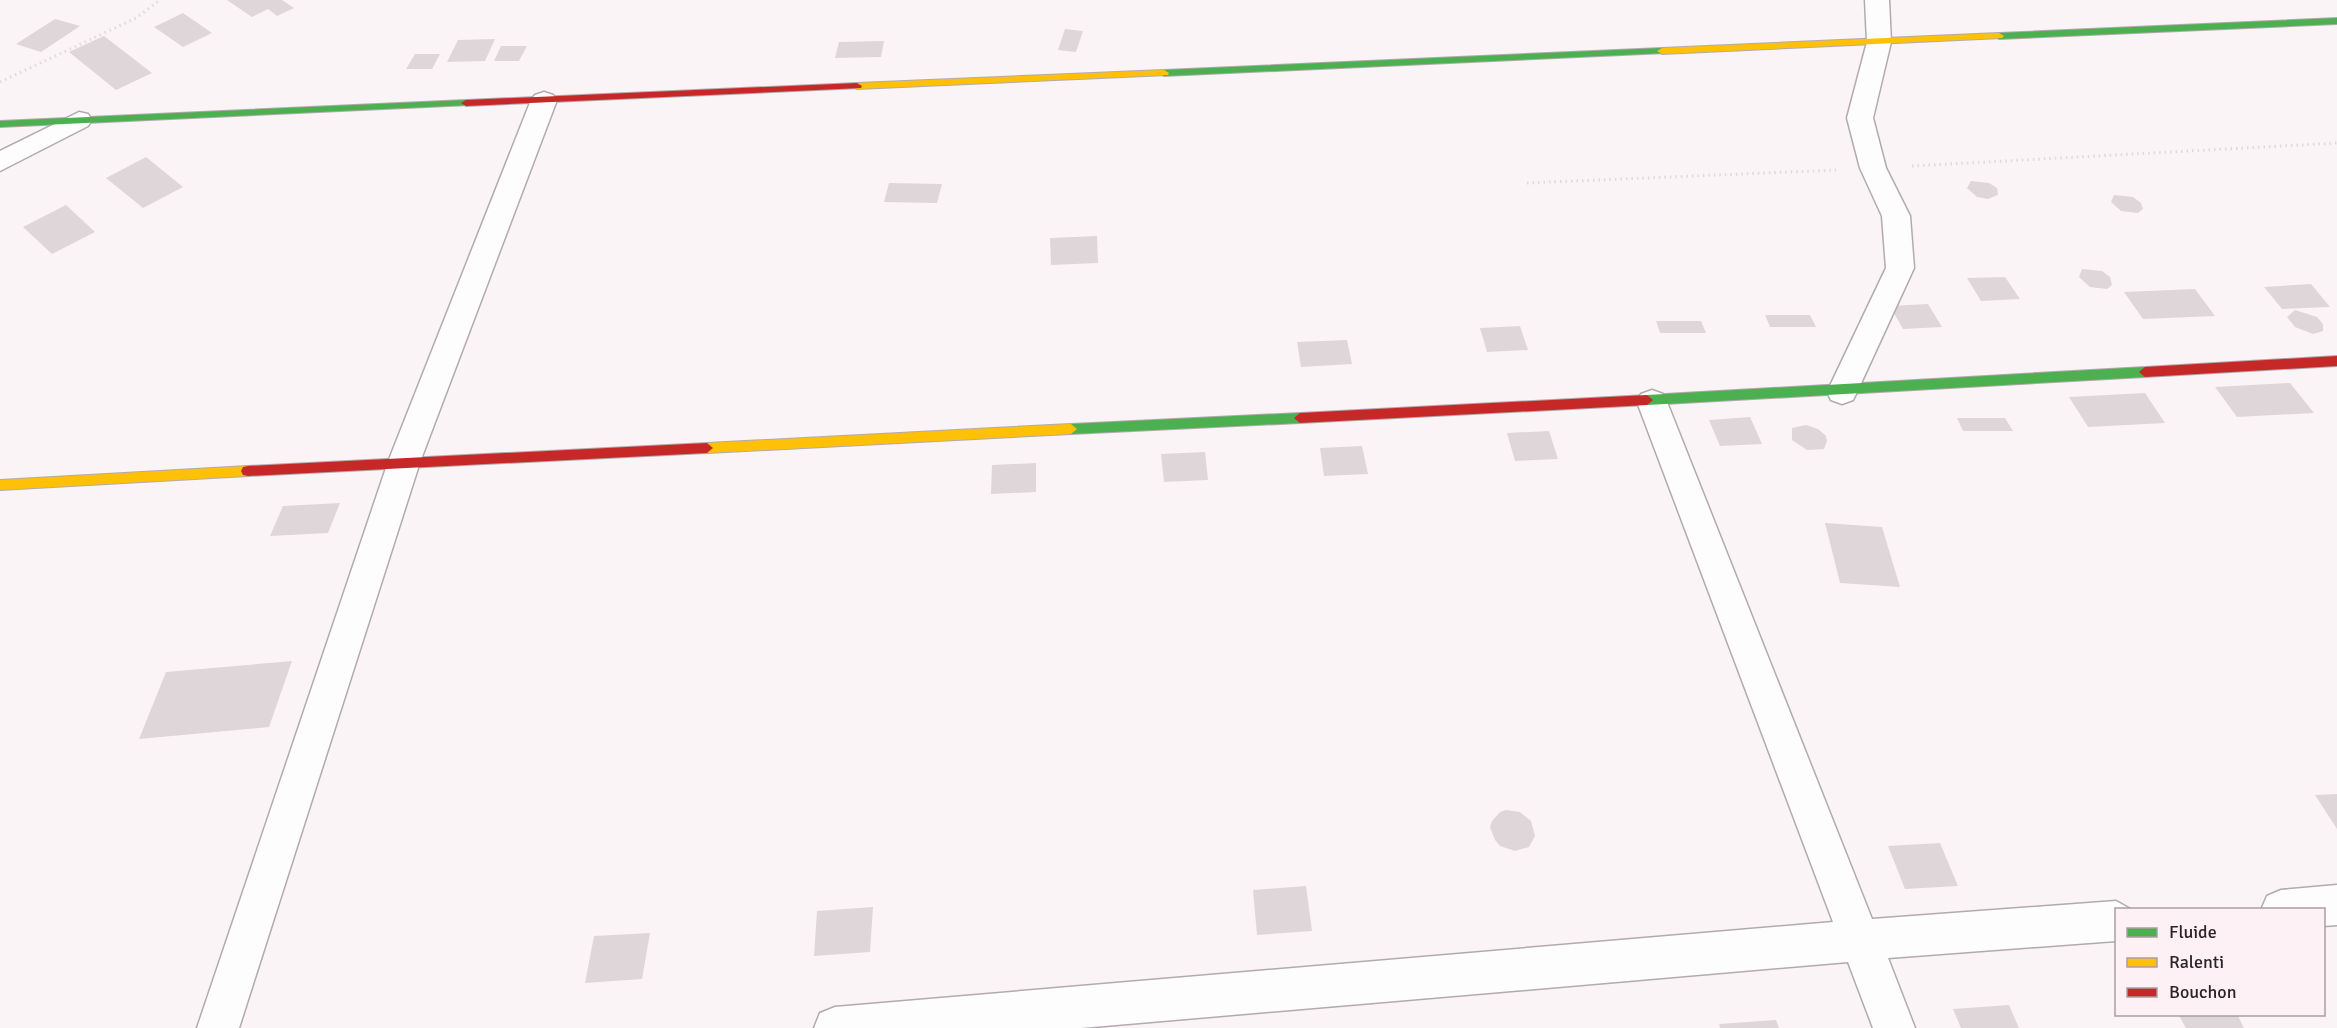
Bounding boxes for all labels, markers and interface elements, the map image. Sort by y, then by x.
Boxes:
legend [2115,908,2325,1016]
text: Fluide [2169,921,2217,943]
text: Ralenti [2169,951,2224,973]
text: Bouchon [2169,981,2237,1003]

